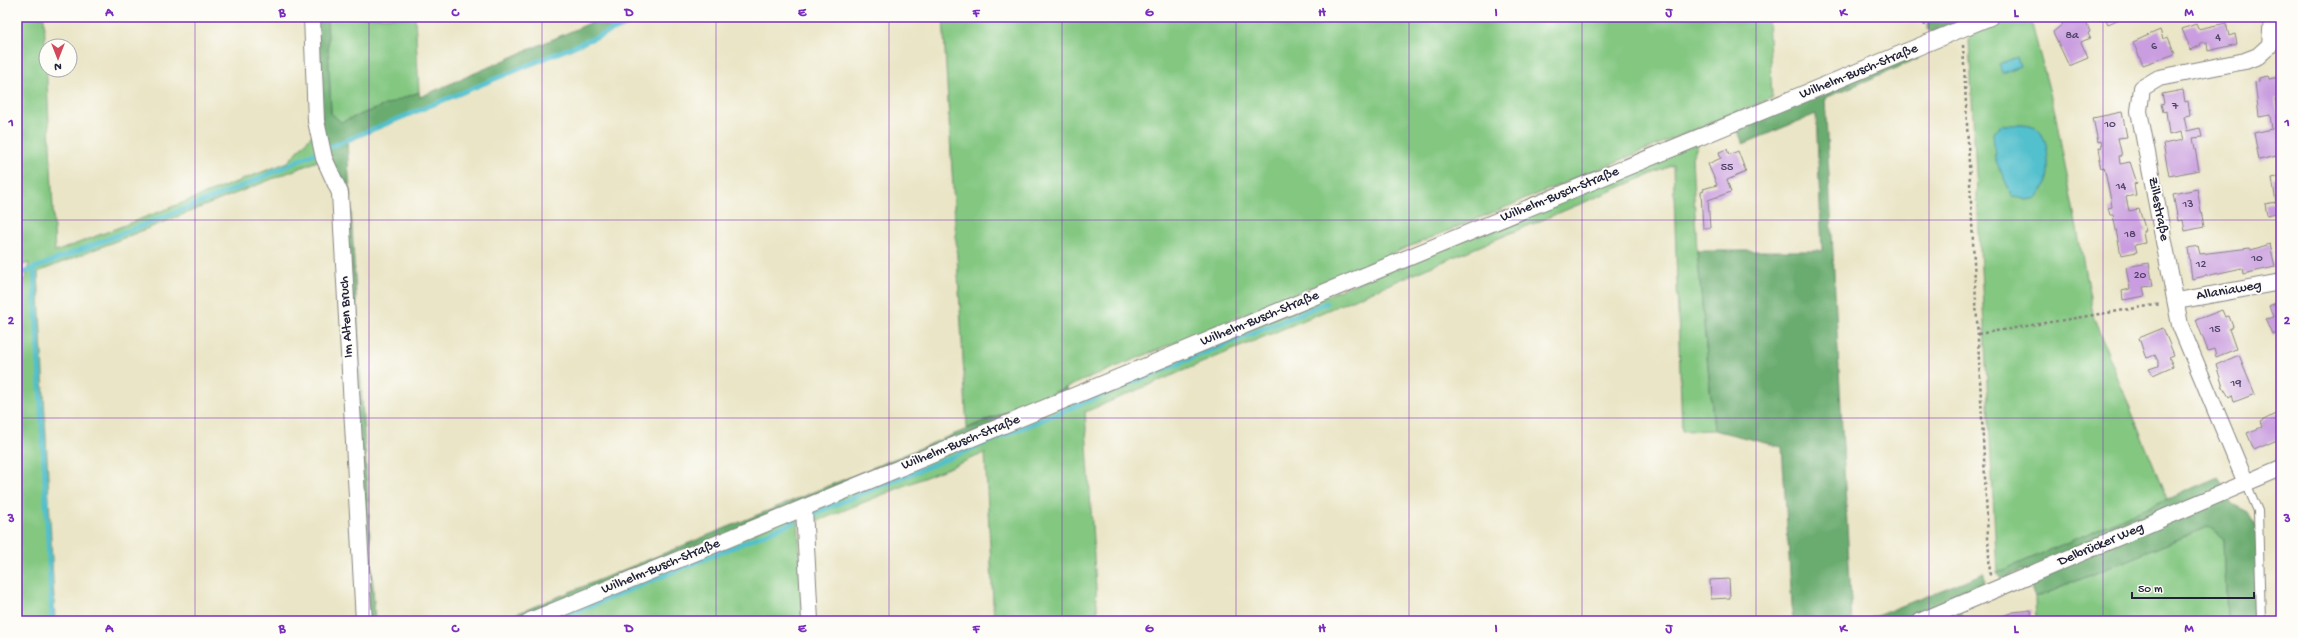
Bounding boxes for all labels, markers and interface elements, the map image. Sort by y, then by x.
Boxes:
text: A [104,6,114,21]
text: B [278,6,287,21]
text: C [450,6,460,21]
text: D [624,6,634,21]
text: E [798,6,807,21]
text: F [972,6,981,21]
text: G [1145,6,1154,21]
text: H [1318,6,1326,21]
text: I [1494,6,1498,21]
text: J [1665,6,1674,21]
text: K [1838,6,1848,21]
text: L [2014,6,2020,21]
text: M [2184,6,2194,21]
house number: 8a [2065,29,2079,43]
house number: 4 [2215,31,2221,45]
north arrow [38,38,78,78]
street label: Wilhelm-Busch-Straße [1797,40,1921,104]
house number: 6 [2151,40,2158,54]
text: N [54,60,62,72]
house number: 7 [2171,100,2179,114]
text: 1 [7,116,14,131]
text: 1 [2283,116,2290,131]
house number: 10 [2103,118,2116,132]
house number: 55 [1721,161,1733,175]
street label: Wilhelm-Busch-Straße [1498,163,1622,227]
street label: Zillestraße [2143,176,2173,243]
house number: 14 [2115,180,2127,194]
house number: 13 [2181,198,2194,212]
house number: 18 [2123,228,2136,242]
house number: 10 [2250,252,2263,266]
house number: 12 [2195,258,2206,272]
house number: 20 [2134,269,2147,283]
street label: Im Alten Bruch [336,275,358,358]
street label: Allaniaweg [2195,277,2263,305]
street label: Wilhelm-Busch-Straße [1198,287,1322,351]
text: 2 [8,314,15,329]
text: 2 [2284,314,2291,329]
house number: 15 [2208,323,2221,337]
house number: 19 [2230,377,2241,391]
street label: Wilhelm-Busch-Straße [899,411,1023,475]
text: 3 [7,512,15,527]
text: 3 [2283,512,2291,527]
street label: Delbrücker Weg [2054,519,2147,571]
street label: Wilhelm-Busch-Straße [599,535,723,599]
scale bar [2132,574,2254,600]
text: 50 m [2138,583,2163,597]
text: A [104,622,114,637]
text: B [278,622,287,637]
text: C [450,622,460,637]
text: D [624,622,634,637]
text: E [798,622,807,637]
text: F [972,622,981,637]
text: G [1145,622,1154,637]
text: H [1318,622,1326,637]
text: I [1494,622,1498,637]
text: J [1665,622,1674,637]
text: K [1838,622,1848,637]
text: L [2014,622,2020,637]
text: M [2184,622,2194,637]

